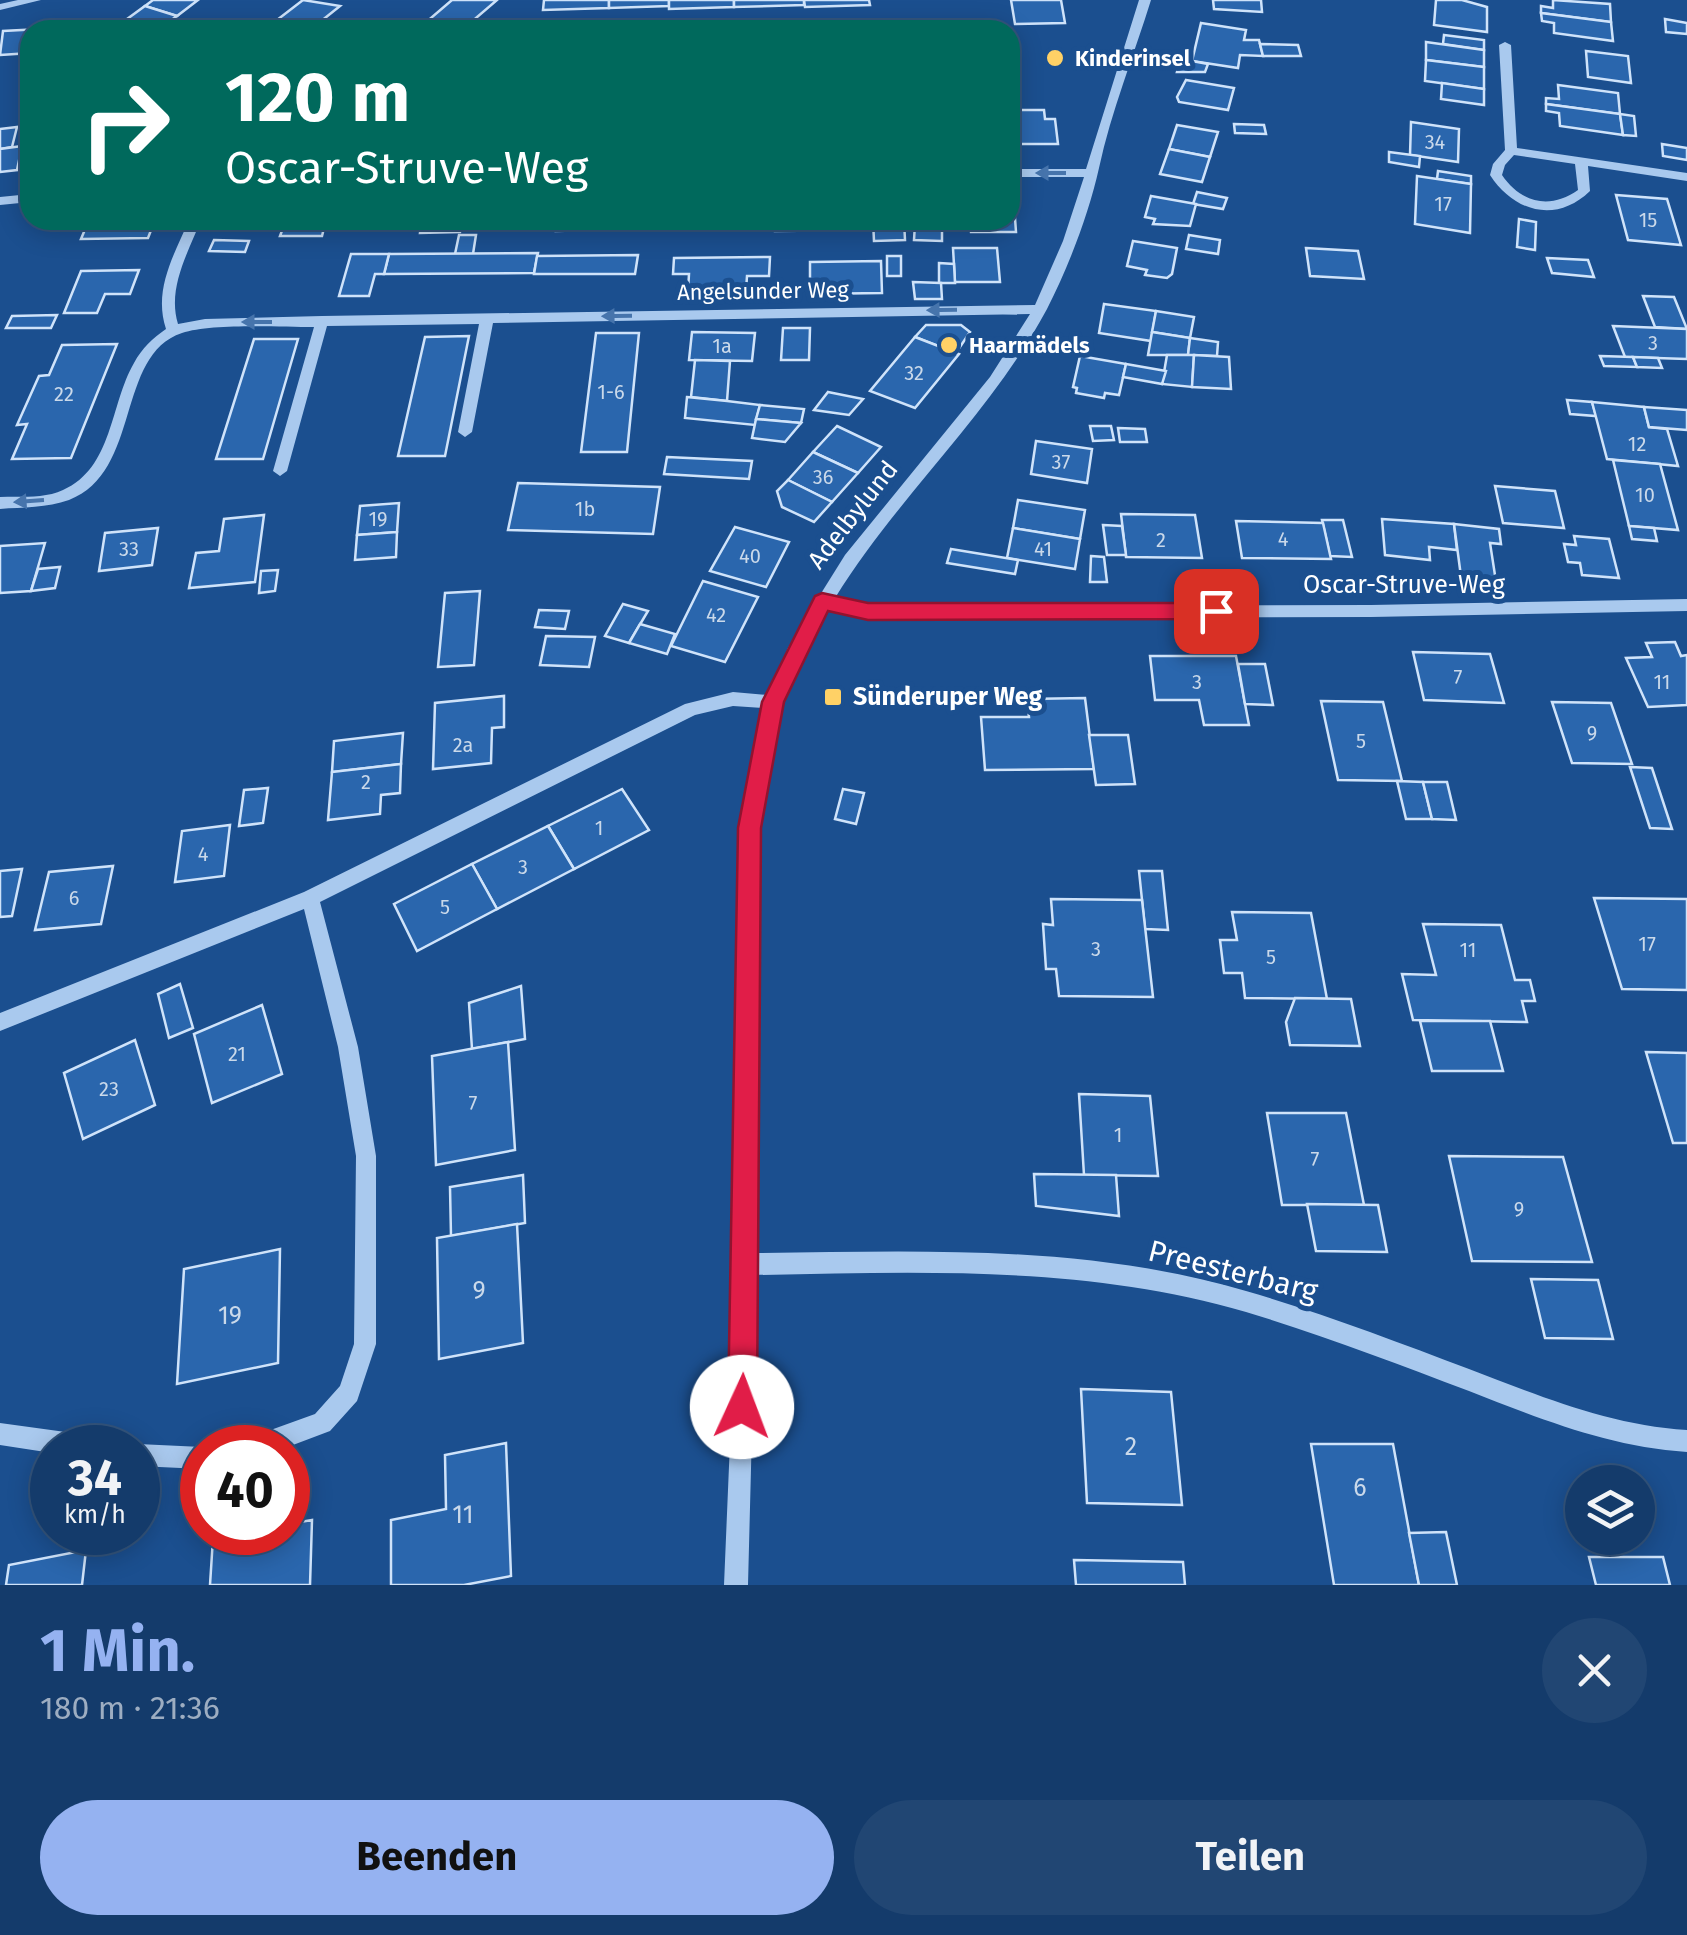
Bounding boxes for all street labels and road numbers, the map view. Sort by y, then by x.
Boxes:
street label: Angelsunder Weg [677,276,850,306]
street label: Adelbylund [802,455,904,575]
street label: Oscar-Struve-Weg [1303,570,1505,600]
street label: Preesterbarg [1145,1233,1322,1309]

